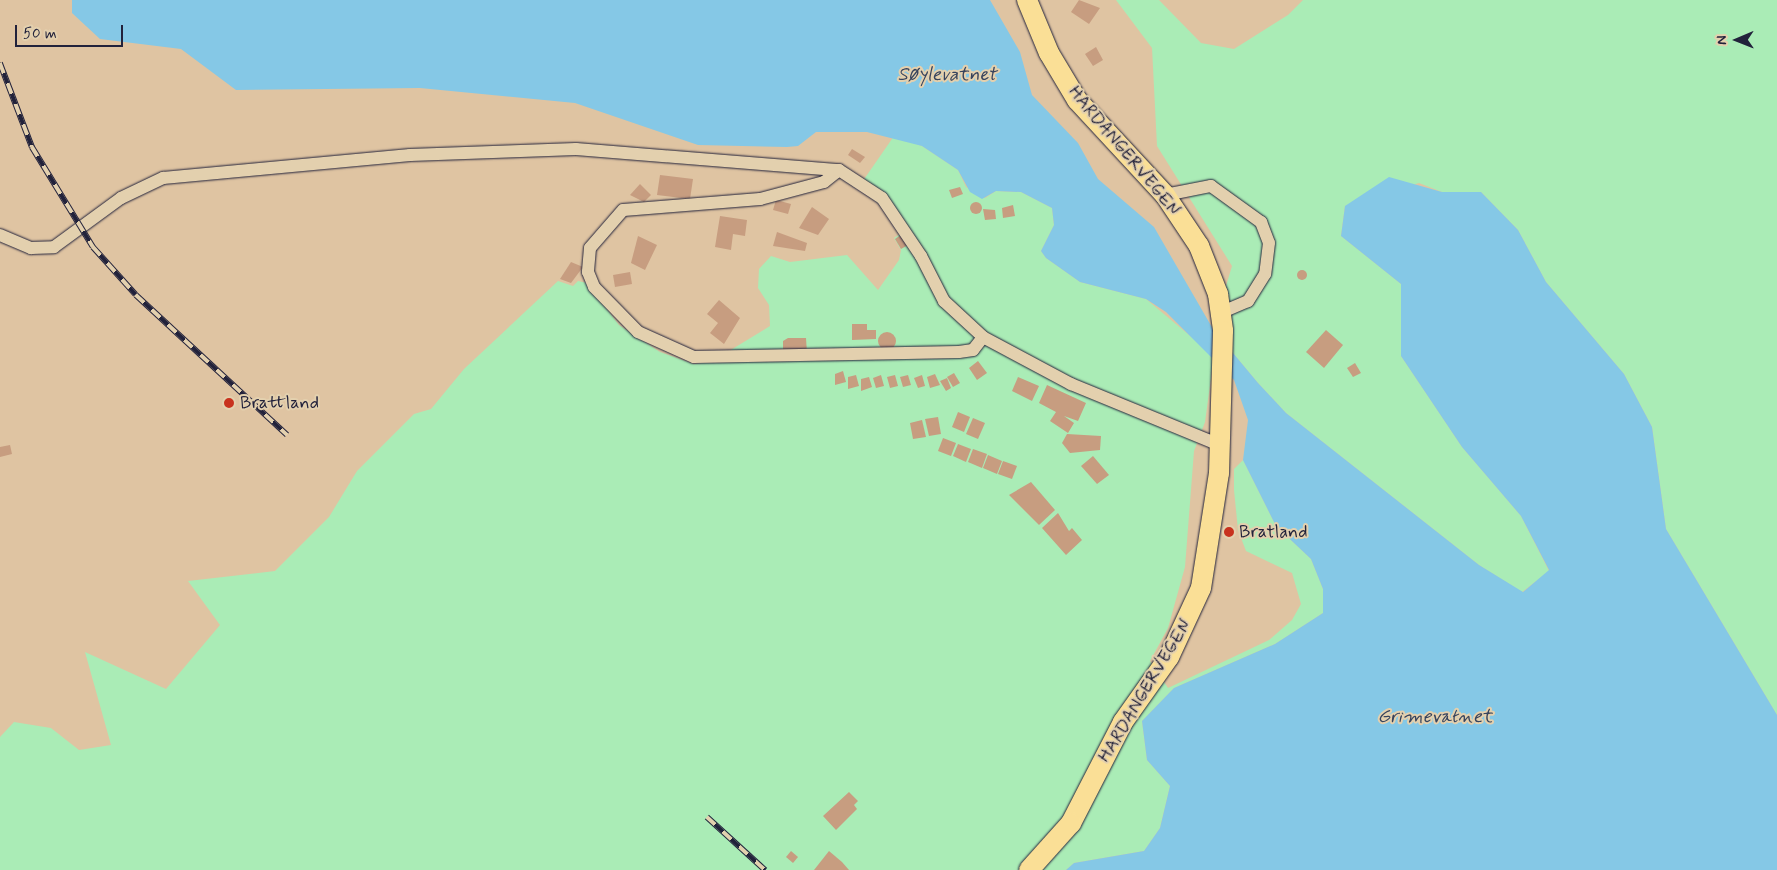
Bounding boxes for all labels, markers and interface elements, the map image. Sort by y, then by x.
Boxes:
scale bar [18,15,125,47]
north arrow [1712,15,1762,65]
text: 50 m [23,24,57,44]
text: N [1713,35,1731,45]
water label: Søylevatnet [897,64,997,86]
street label: HARDANGERVEGEN [1063,82,1185,220]
place label: Brattland [240,392,319,414]
marker: Brattland [222,396,236,410]
place label: Bratland [1239,521,1308,543]
marker: Bratland [1223,526,1235,538]
street label: HARDANGERVEGEN [1094,616,1196,766]
water label: Grimevatnet [1377,706,1493,728]

